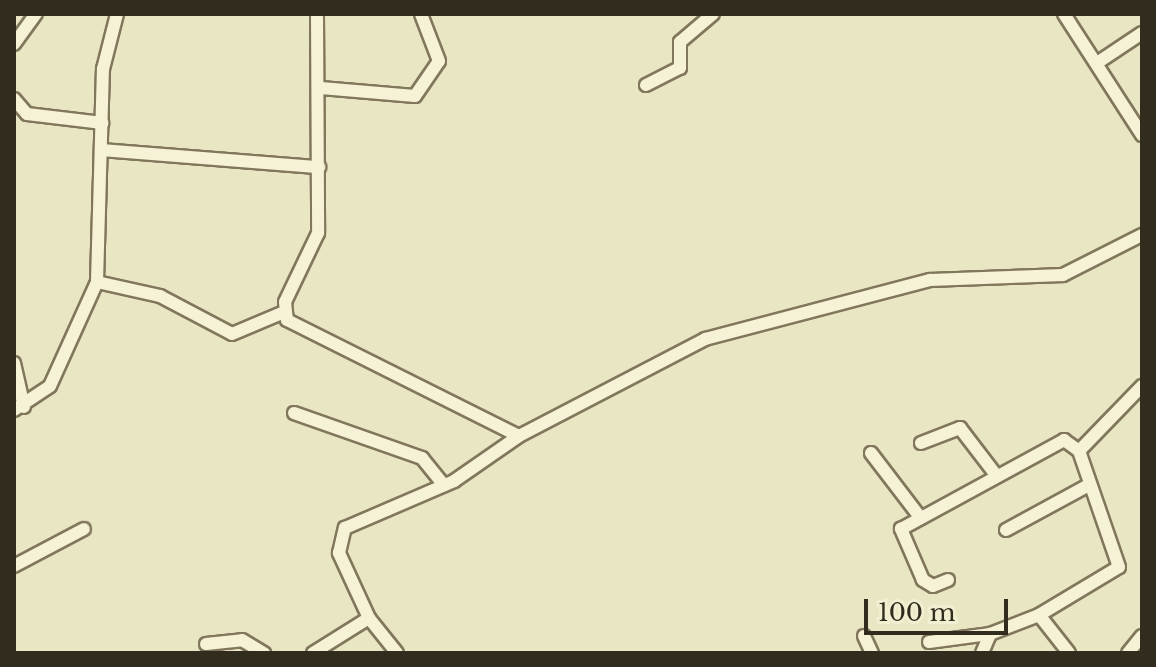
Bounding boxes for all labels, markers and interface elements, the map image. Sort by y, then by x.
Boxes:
scale bar [868,583,1012,633]
text: 100 m [878,598,956,627]

